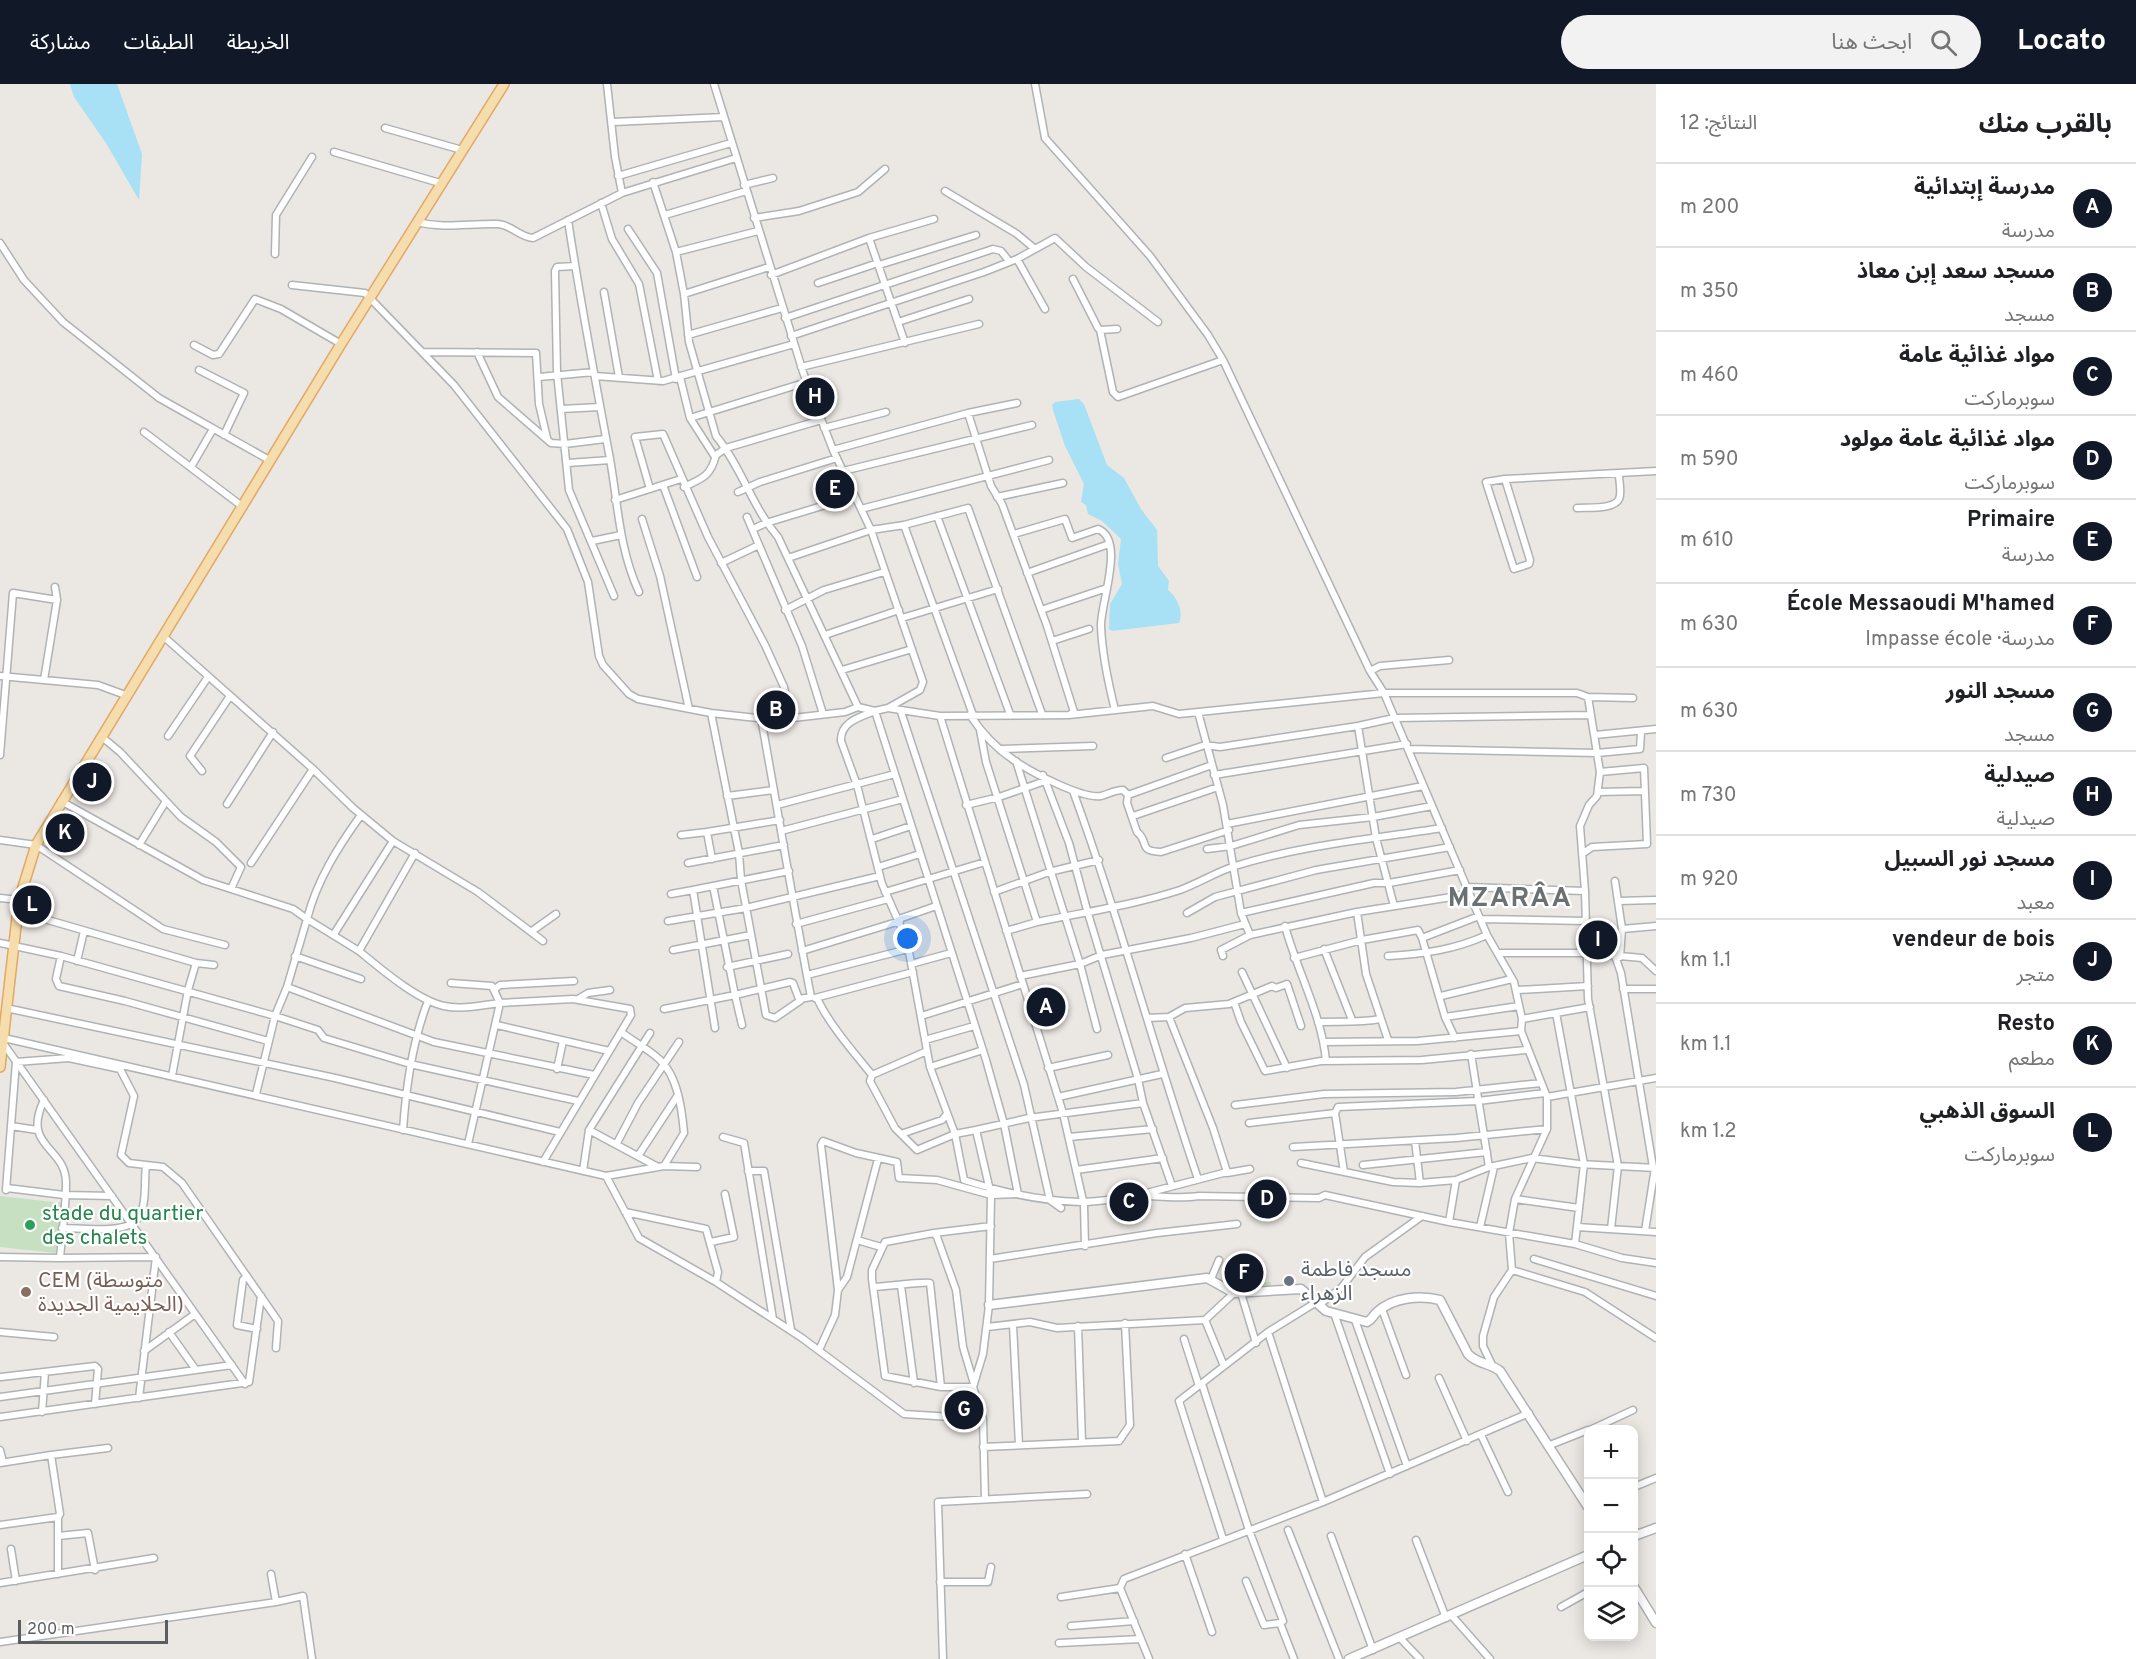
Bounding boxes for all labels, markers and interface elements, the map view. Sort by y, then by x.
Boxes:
search box [1561,15,1981,69]
text: Locato [2017,24,2106,60]
icon: search [1927,26,1960,59]
text: مشاركة [30,30,91,57]
text: الطبقات [124,30,194,57]
text: الخريطة [227,30,290,57]
text: ابحث هنا [1831,30,1912,57]
text: بالقرب منك [1979,109,2112,142]
text: النتائج: 12 [1680,111,1757,137]
text: مدرسة إبتدائية [1914,175,2055,202]
text: 200 m [1680,195,1739,221]
text: A [2085,195,2100,221]
text: مدرسة [2002,219,2055,245]
text: مسجد سعد إبن معاذ [1857,259,2055,286]
text: 350 m [1680,279,1739,305]
text: B [2086,279,2099,305]
text: مسجد [2004,303,2055,329]
text: مواد غذائية عامة [1899,343,2055,370]
text: 460 m [1680,363,1739,389]
text: C [2086,363,2099,389]
pin: H [796,374,834,420]
text: سوبرماركت [1964,387,2055,413]
text: مواد غذائية عامة مولود [1840,427,2055,454]
text: 590 m [1680,447,1739,473]
text: D [2085,447,2100,473]
pin: E [816,466,854,512]
text: سوبرماركت [1964,471,2055,497]
text: Primaire [1967,507,2055,534]
text: 610 m [1680,528,1734,554]
text: E [2086,528,2099,554]
text: مدرسة [2002,543,2055,569]
text: École Messaoudi M'hamed [1787,591,2055,618]
text: 630 m [1680,612,1738,638]
text: F [2087,612,2098,638]
text: مدرسة · Impasse école [1865,627,2055,653]
text: مسجد النور [1946,679,2055,706]
pin: B [756,688,796,732]
text: 630 m [1680,699,1738,725]
text: G [2086,699,2099,725]
text: مسجد [2004,723,2055,749]
pin: J [72,760,112,804]
text: صيدلية [1984,763,2055,790]
text: 730 m [1680,783,1736,809]
text: H [2085,783,2100,809]
text: صيدلية [1996,807,2055,833]
pin: K [46,810,84,855]
text: مسجد نور السبيل [1885,847,2055,874]
text: 920 m [1680,867,1739,893]
text: I [2090,867,2095,893]
district label: MZARÂA [1448,881,1572,916]
pin: L [12,882,51,928]
text: معبد [2017,891,2055,917]
pin: I [1578,918,1618,962]
your location [893,924,922,953]
text: vendeur de bois [1892,927,2055,954]
text: 1.1 km [1680,948,1732,974]
text: J [2087,948,2098,974]
text: متجر [2016,963,2055,989]
pin: A [1026,984,1066,1030]
text: Resto [1997,1011,2055,1038]
text: 1.1 km [1680,1032,1732,1058]
text: K [2085,1032,2100,1058]
text: مطعم [2009,1047,2055,1073]
text: السوق الذهبي [1919,1099,2055,1126]
text: 1.2 km [1680,1119,1737,1145]
text: L [2087,1119,2098,1145]
text: سوبرماركت [1964,1143,2055,1169]
pin: D [1248,1176,1286,1222]
pin: C [1110,1180,1148,1224]
place label: stade du quartier des chalets [42,1201,203,1252]
marker: stade du quartier des chalets [23,1218,37,1232]
pin: F [1224,1250,1264,1296]
place label: مسجد فاطمة الزهراء [1301,1257,1411,1308]
place label: CEM (متوسطة الحلايمية الجديدة) [38,1268,184,1319]
marker: مسجد فاطمة الزهراء [1282,1274,1296,1288]
marker: CEM (متوسطة الحلايمية الجديدة) [19,1285,33,1299]
pin: G [944,1388,984,1432]
map controls [1584,1425,1638,1641]
button: + [1584,1425,1638,1479]
button: − [1584,1479,1638,1533]
button: locate [1584,1533,1638,1587]
button: layers [1584,1587,1638,1641]
scale bar [18,1617,168,1644]
text: 200 m [27,1620,75,1640]

